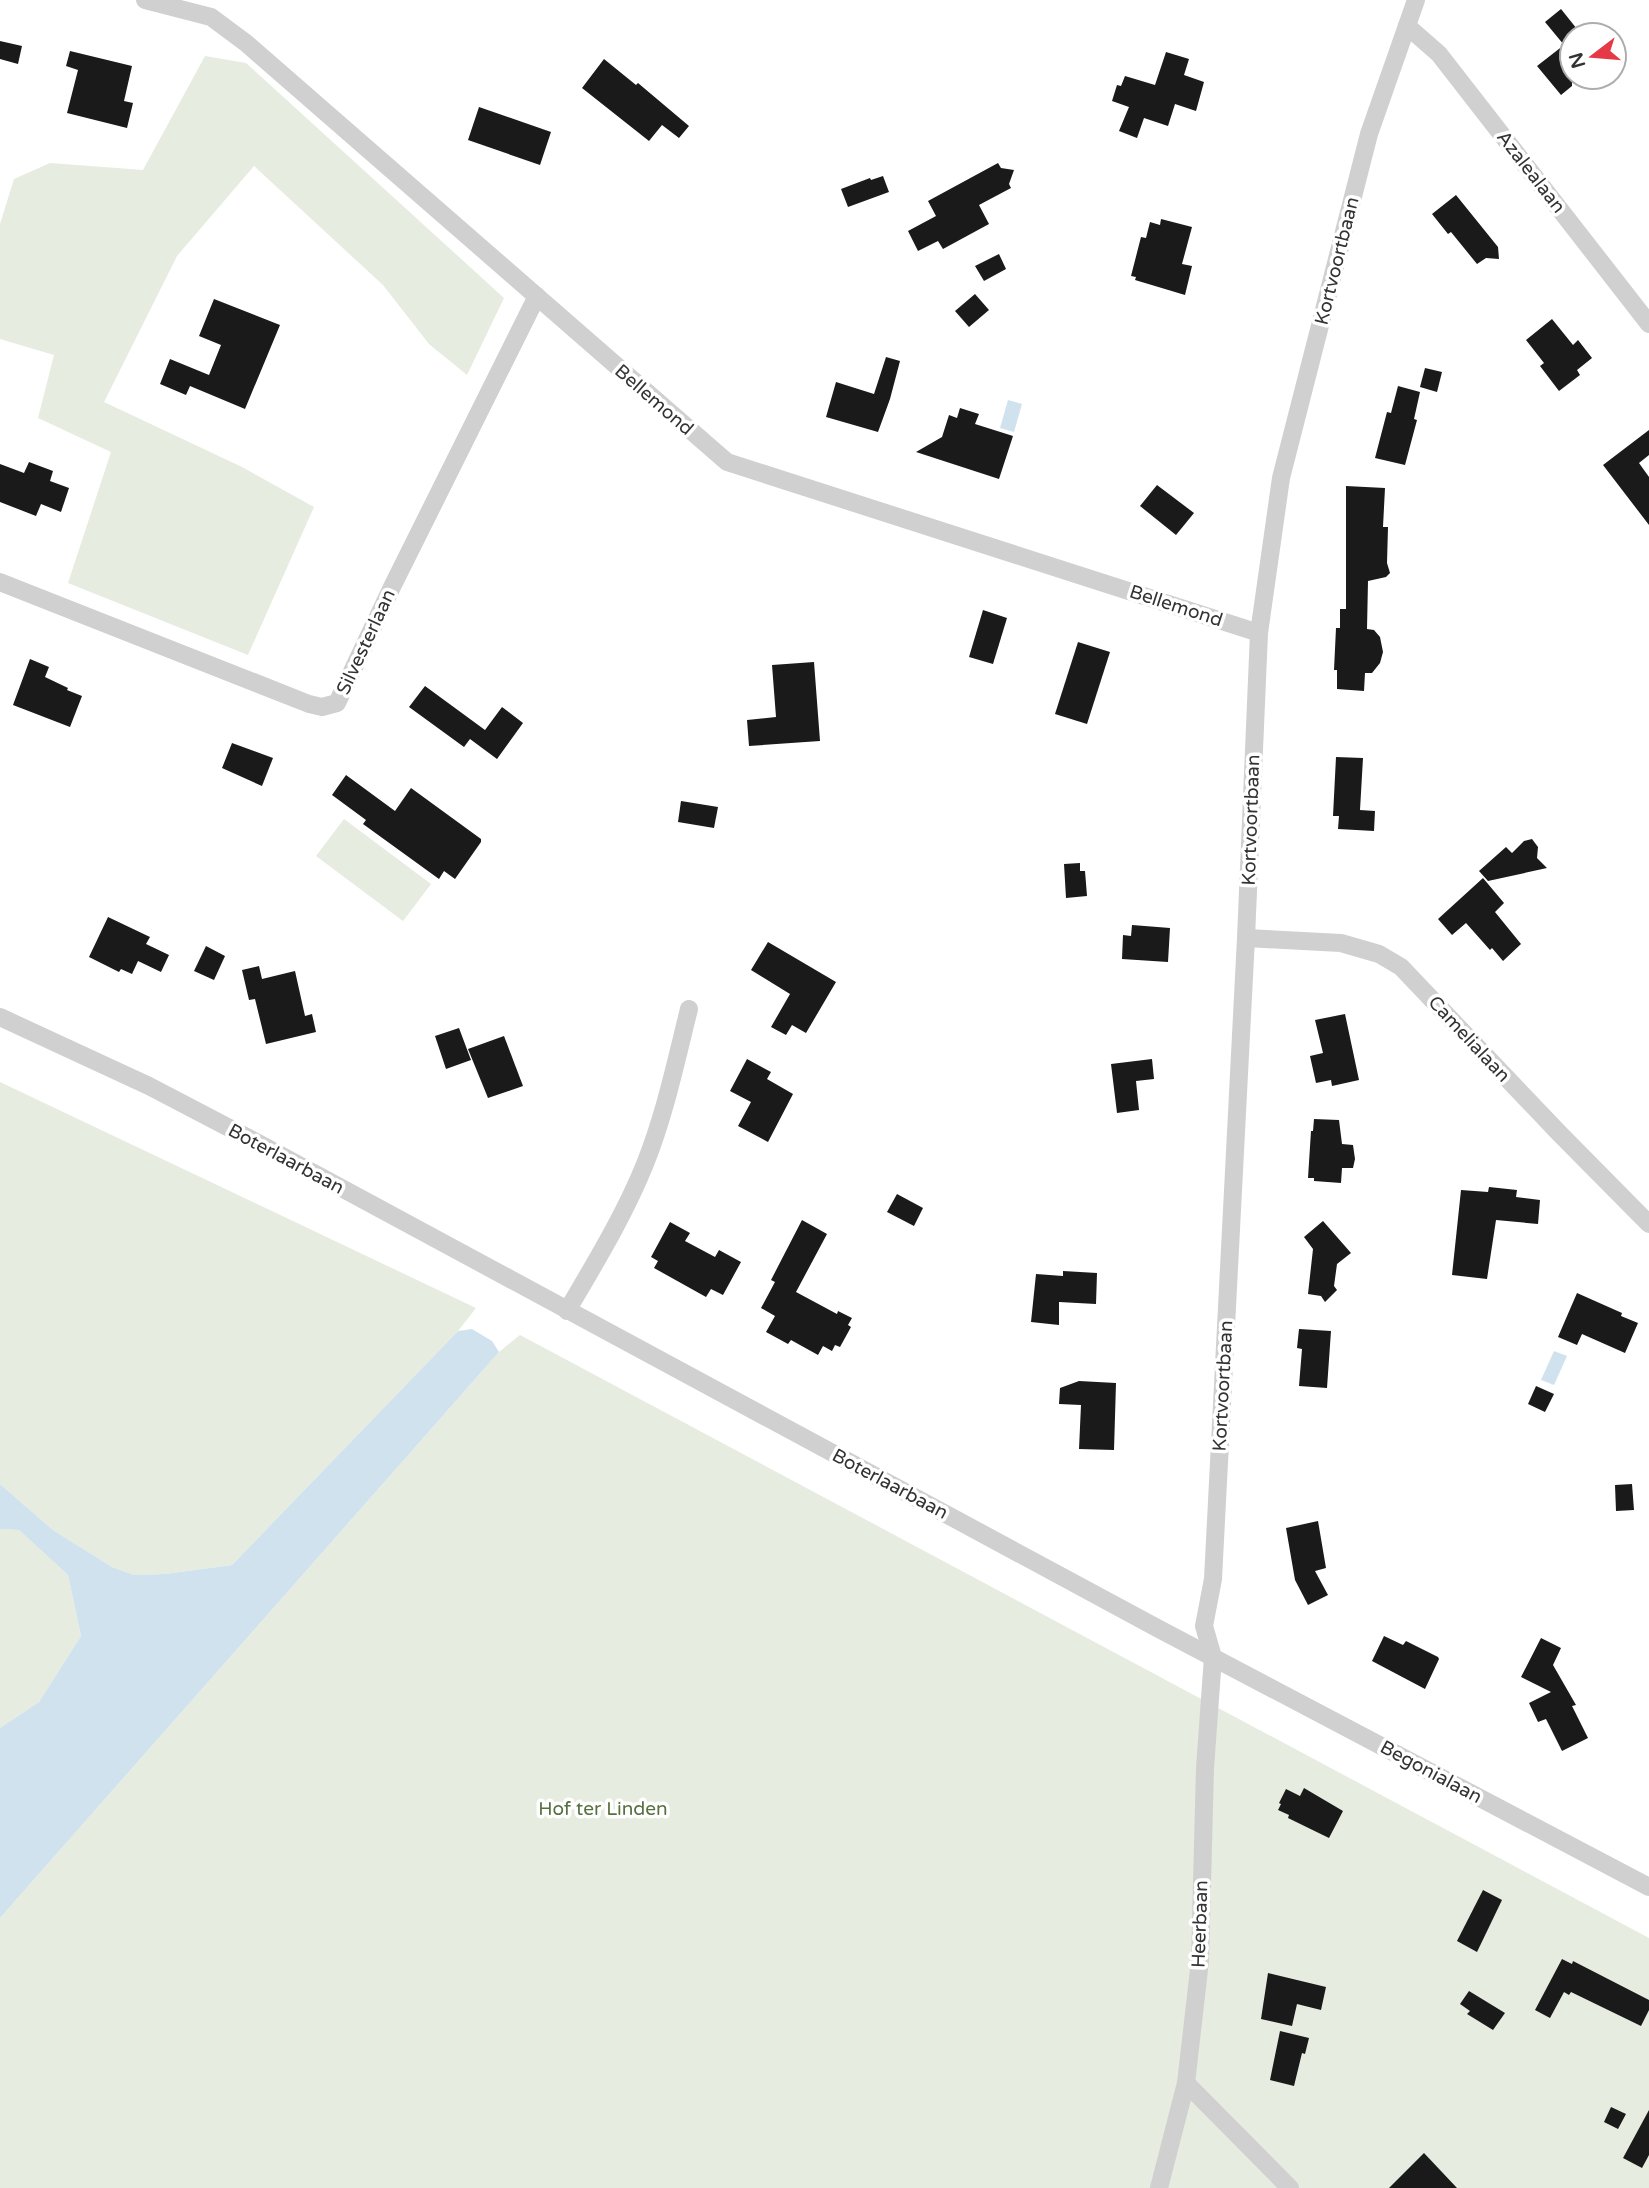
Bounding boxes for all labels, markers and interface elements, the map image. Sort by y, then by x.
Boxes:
north arrow [1558,21,1628,91]
text: N [1565,50,1590,71]
street label: Azalealaan [1492,127,1570,217]
street label: Kortvoortbaan [1310,195,1364,327]
street label: Bellemond [610,360,698,440]
street label: Bellemond [1127,581,1225,631]
street label: Silvesterlaan [332,586,400,698]
street label: Kortvoortbaan [1238,754,1264,886]
street label: Camelialaan [1423,991,1515,1087]
street label: Boterlaarbaan [224,1119,348,1199]
street label: Kortvoortbaan [1209,1320,1237,1452]
street label: Boterlaarbaan [828,1444,952,1524]
street label: Begonialaan [1376,1736,1486,1808]
park label: Hof ter Linden [538,1798,668,1820]
street label: Heerbaan [1187,1880,1213,1968]

